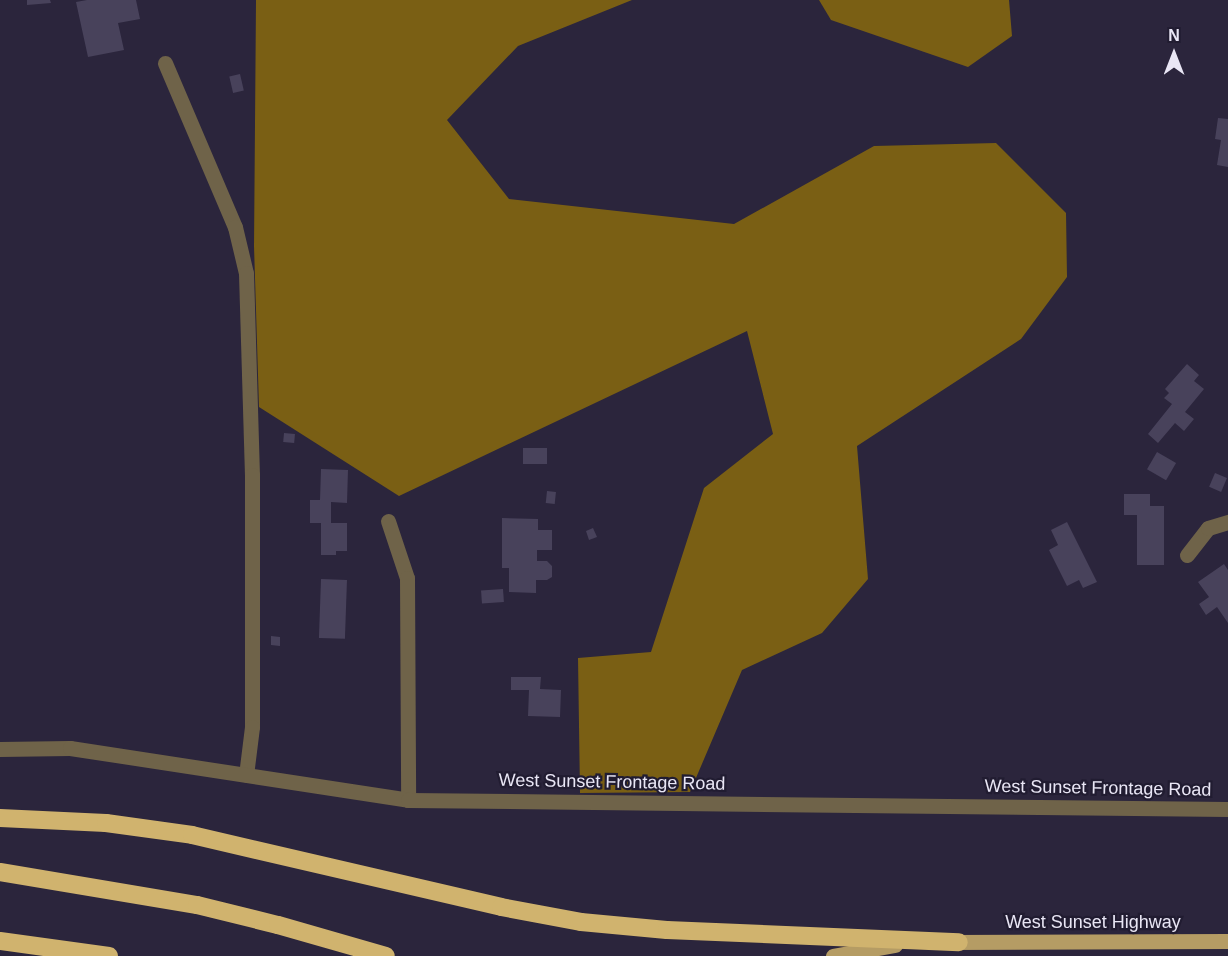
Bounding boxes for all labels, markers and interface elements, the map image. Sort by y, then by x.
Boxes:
north arrow [1144,24,1204,84]
text: N [1168,27,1180,44]
street label: West Sunset Frontage Road [498,769,726,795]
street label: West Sunset Frontage Road [984,775,1212,801]
street label: West Sunset Highway [1005,911,1181,933]

